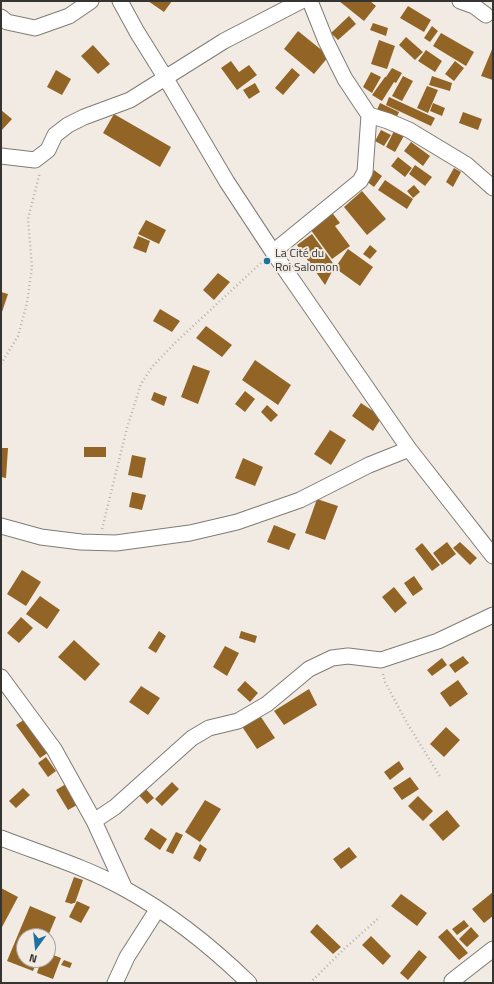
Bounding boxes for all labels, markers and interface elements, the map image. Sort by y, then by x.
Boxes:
place label: La Cité du Roi Salomon [275,247,338,275]
marker: La Cité du Roi Salomon [262,256,272,266]
north arrow [16,928,56,968]
text: N [27,950,39,967]

